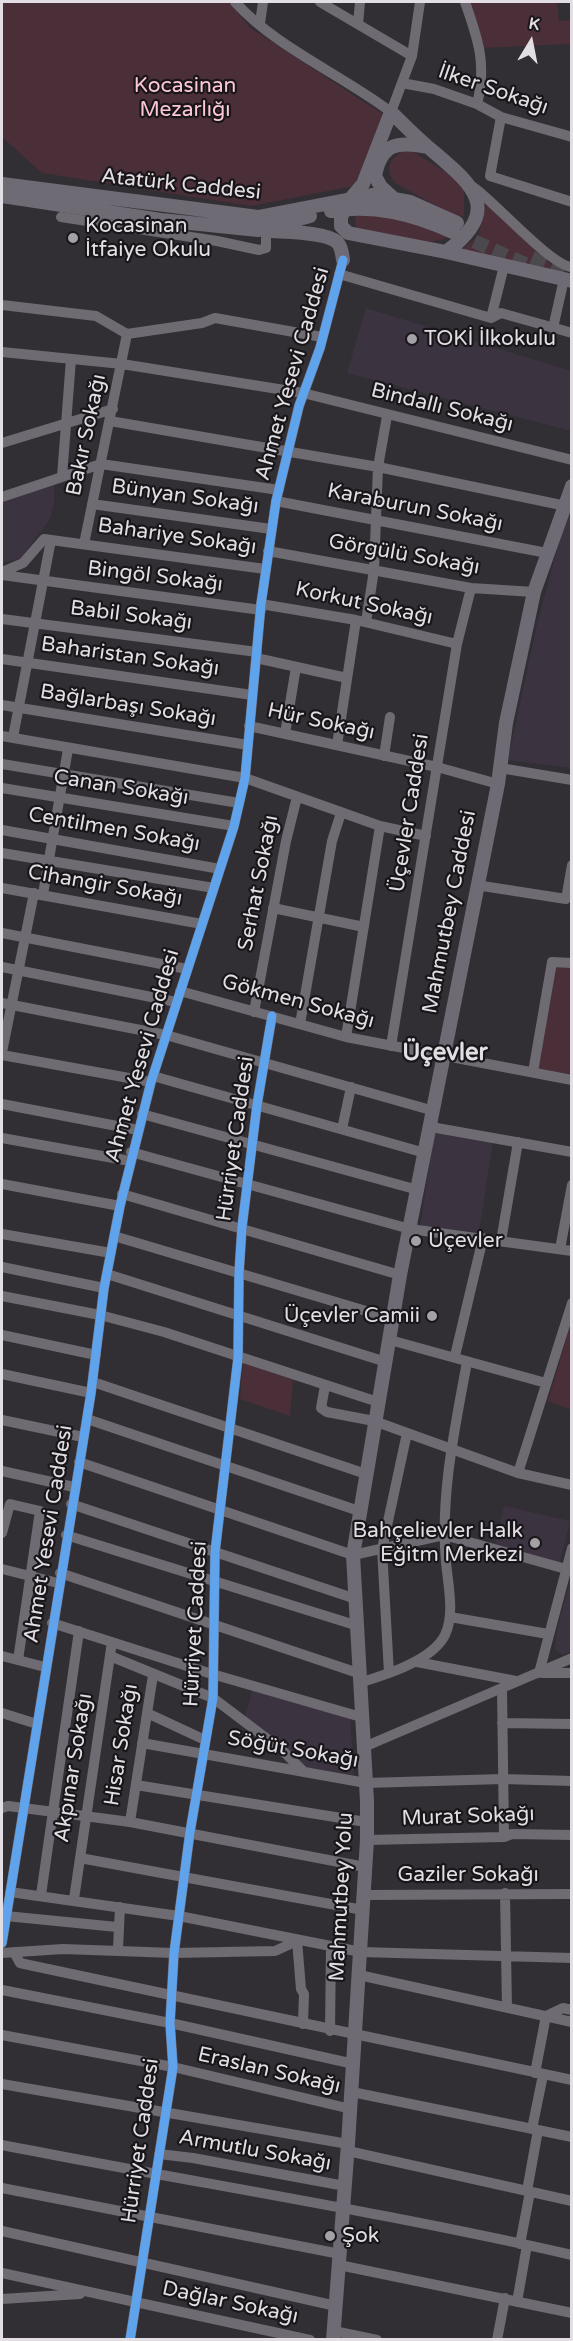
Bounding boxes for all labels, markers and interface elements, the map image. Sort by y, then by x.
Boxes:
north arrow [501,12,561,72]
text: K [527,13,541,35]
street label: İlker Sokağı [435,59,551,121]
park label: Kocasinan Mezarlığı [134,73,236,123]
street label: Atatürk Caddesi [100,164,262,206]
place label: Kocasinan İtfaiye Okulu [85,213,211,263]
marker: Kocasinan İtfaiye Okulu [66,231,80,245]
street label: Ahmet Yesevi Caddesi [251,265,335,483]
place label: TOKİ İlkokulu [424,326,556,352]
marker: TOKİ İlkokulu [405,332,419,346]
street label: Bakır Sokağı [62,372,112,498]
street label: Bindallı Sokağı [368,378,516,438]
street label: Bünyan Sokağı [110,474,260,520]
street label: Karaburun Sokağı [325,479,505,537]
street label: Bahariye Sokağı [96,513,258,561]
street label: Görgülü Sokağı [326,529,482,581]
street label: Bingöl Sokağı [86,556,224,598]
street label: Korkut Sokağı [293,577,435,631]
street label: Babil Sokağı [69,596,193,636]
street label: Baharistan Sokağı [39,632,221,682]
street label: Bağlarbaşı Sokağı [38,680,218,732]
street label: Hür Sokağı [265,698,377,746]
street label: Üçevler Caddesi [385,732,435,894]
street label: Canan Sokağı [52,765,190,811]
street label: Centilmen Sokağı [26,803,202,857]
street label: Mahmutbey Caddesi [418,808,482,1016]
street label: Serhat Sokağı [233,813,285,953]
street label: Cihangir Sokağı [26,860,184,912]
street label: Ahmet Yesevi Caddesi [101,947,185,1165]
street label: Gökmen Sokağı [219,970,377,1034]
district label: Üçevler [402,1040,488,1068]
street label: Hürriyet Caddesi [212,1055,260,1223]
place label: Üçevler [428,1228,503,1254]
marker: Üçevler [409,1234,423,1248]
place label: Üçevler Camii [284,1303,420,1329]
marker: Üçevler Camii [425,1309,439,1323]
street label: Ahmet Yesevi Caddesi [19,1423,79,1645]
place label: Bahçelievler Halk Eğitm Merkezi [353,1518,523,1568]
marker: Bahçelievler Halk Eğitm Merkezi [528,1536,542,1550]
street label: Hürriyet Caddesi [179,1540,213,1708]
street label: Hisar Sokağı [100,1682,144,1808]
street label: Akpınar Sokağı [50,1692,98,1844]
street label: Söğüt Sokağı [226,1726,360,1774]
street label: Murat Sokağı [401,1802,535,1832]
street label: Mahmutbey Yolu [325,1812,359,1982]
street label: Gaziler Sokağı [397,1862,539,1888]
street label: Eraslan Sokağı [195,2042,343,2100]
street label: Hürriyet Caddesi [117,2057,165,2225]
street label: Armutlu Sokağı [177,2125,333,2177]
place label: Şok [342,2223,379,2249]
marker: Şok [323,2229,337,2243]
street label: Dağlar Sokağı [160,2276,300,2330]

